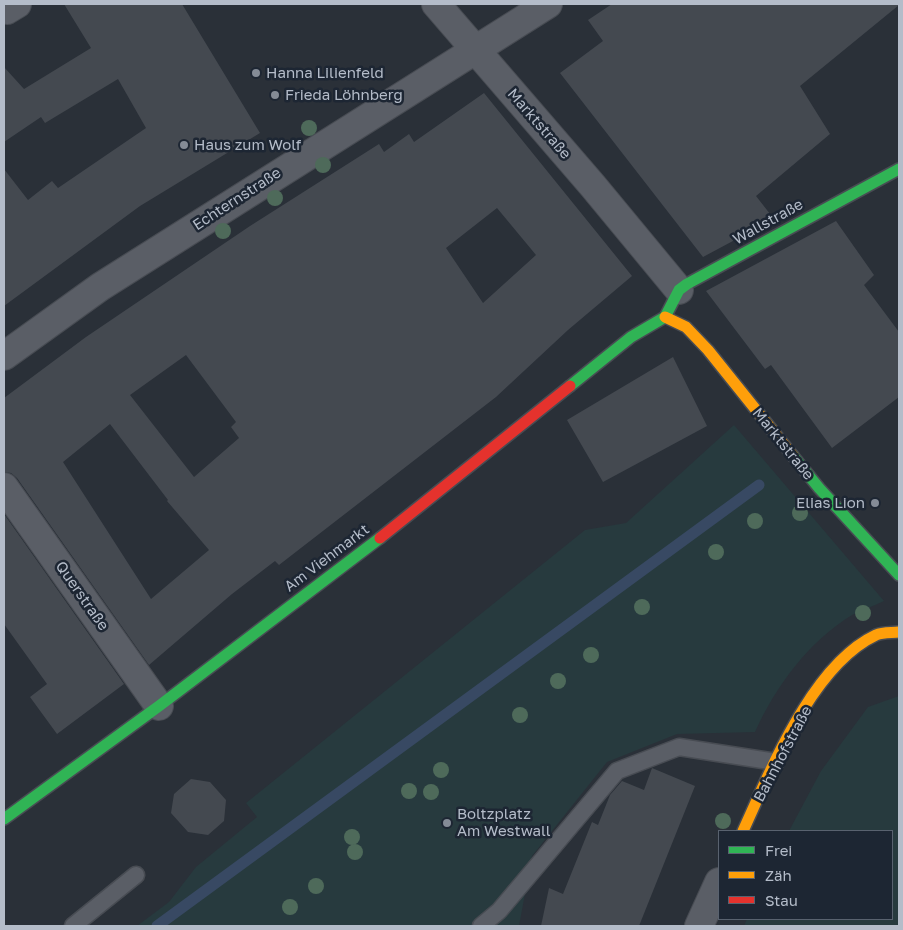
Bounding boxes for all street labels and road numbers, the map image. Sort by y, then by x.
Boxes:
street label: Marktstraße [503,85,575,163]
street label: Echternstraße [190,164,284,234]
street label: Wallstraße [730,195,806,249]
street label: Marktstraße [748,404,818,484]
street label: Am Viehmarkt [281,520,373,596]
street label: Querstraße [52,558,112,634]
street label: Bahnhofstraße [750,703,816,805]

